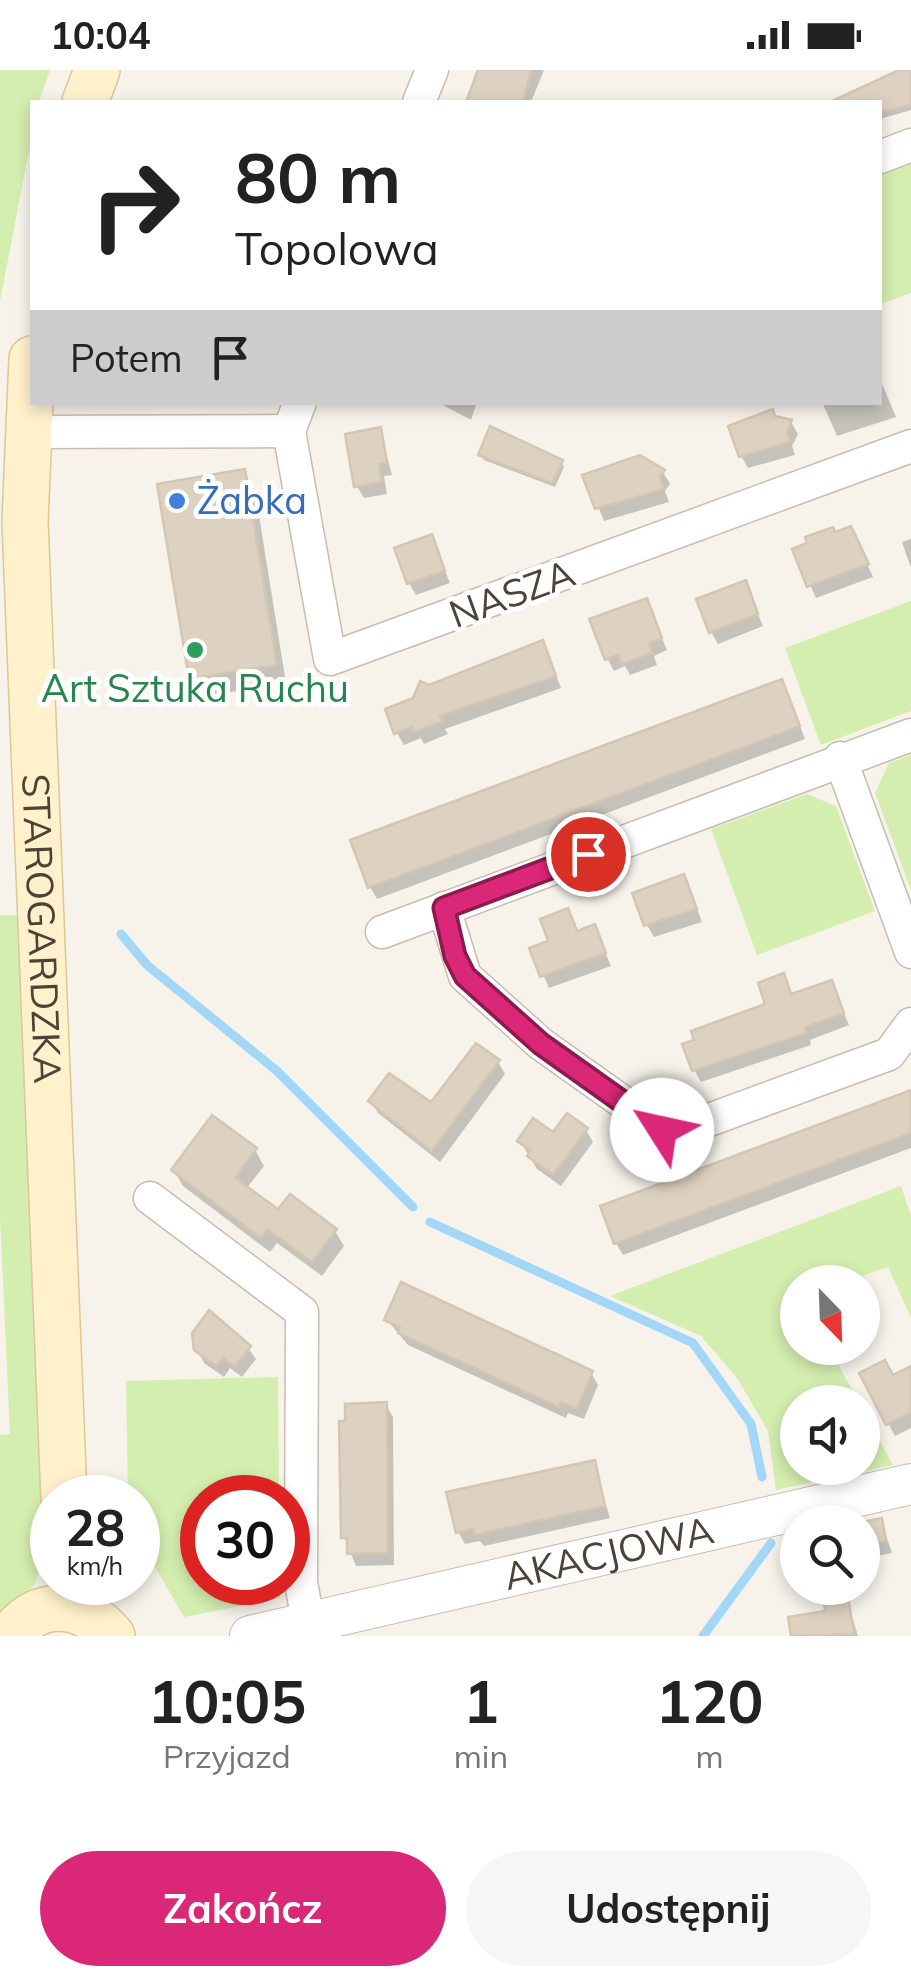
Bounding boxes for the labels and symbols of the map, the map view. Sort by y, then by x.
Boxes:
place label: Żabka [197,476,307,524]
marker: Żabka [166,490,188,512]
street label: NASZA [443,548,581,638]
marker: Art Sztuka Ruchu [184,639,206,661]
place label: Art Sztuka Ruchu [41,664,349,712]
street label: STAROGARDZKA [12,773,72,1084]
pin [546,812,631,897]
position arrow [610,1078,714,1182]
north arrow [780,1265,880,1365]
speed limit sign: 30 [180,1475,310,1605]
street label: AKACJOWA [499,1505,718,1600]

